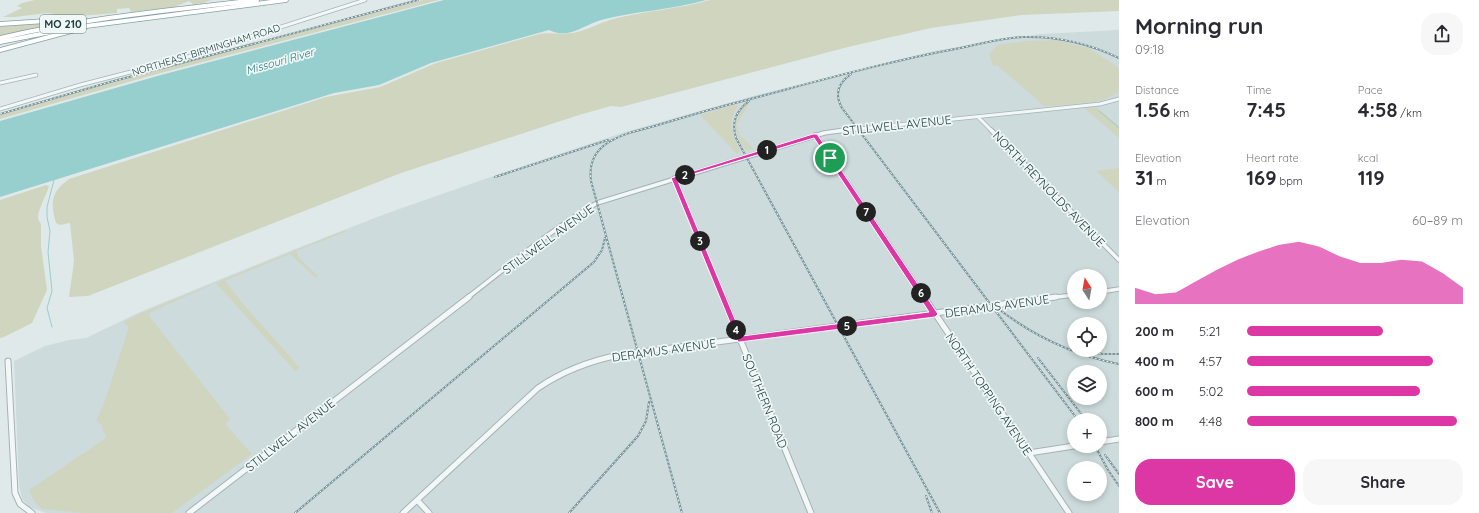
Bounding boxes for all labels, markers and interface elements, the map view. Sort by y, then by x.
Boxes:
text: Morning run [1135,12,1263,40]
button: share [1421,13,1463,55]
road number: MO 210 [40,15,86,33]
street label: NORTHEAST BIRMINGHAM ROAD [130,21,282,79]
text: 09:18 [1135,41,1164,57]
water label: Missouri River [244,44,317,77]
text: Distance [1135,83,1179,97]
text: Time [1246,83,1272,97]
text: Pace [1358,83,1383,97]
text: 1.56 [1135,97,1170,122]
text: 7:45 [1246,97,1286,122]
text: 4:58 [1358,97,1397,122]
text: km [1170,106,1189,120]
text: /km [1397,106,1422,120]
street label: STILLWELL AVENUE [842,112,952,138]
street label: NORTH REYNOLDS AVENUE [990,128,1108,250]
pin: 1 [757,140,777,160]
pin [813,141,847,175]
text: 1 [765,143,769,157]
icon: arrive [819,147,841,169]
text: Elevation [1135,151,1181,165]
text: Heart rate [1246,151,1299,165]
text: kcal [1358,151,1378,165]
pin: 2 [675,165,695,185]
text: 31 [1135,165,1154,190]
text: 169 [1246,165,1277,190]
text: 119 [1358,165,1385,190]
text: 2 [682,168,688,182]
text: m [1154,174,1167,188]
text: bpm [1277,174,1303,188]
street label: STILLWELL AVENUE [499,201,597,277]
pin: 7 [856,202,876,222]
text: 7 [863,205,869,219]
text: Elevation [1135,212,1190,228]
text: 60–89 m [1412,212,1463,228]
pin: 3 [690,231,710,251]
text: 3 [697,234,703,248]
north arrow [1067,269,1107,309]
map controls [1067,269,1107,501]
pin: 6 [911,283,931,303]
text: 6 [918,286,924,300]
street label: DERAMUS AVENUE [944,291,1050,321]
pin: 5 [837,316,857,336]
button: locate [1067,317,1107,357]
text: 5 [844,319,850,333]
pin: 4 [726,320,746,340]
text: 4 [733,323,739,337]
text: 200 m [1135,323,1174,339]
text: 5:21 [1199,323,1221,339]
street label: NORTH TOPPING AVENUE [942,330,1036,458]
street label: DERAMUS AVENUE [611,335,717,365]
street label: SOUTHERN ROAD [739,352,791,451]
text: 400 m [1135,353,1174,369]
text: 4:57 [1199,353,1222,369]
button: layers [1067,365,1107,405]
text: 600 m [1135,383,1174,399]
text: 5:02 [1199,383,1223,399]
street label: STILLWELL AVENUE [242,395,338,475]
button: + [1067,413,1107,453]
text: 800 m [1135,413,1174,429]
text: 4:48 [1199,413,1222,429]
button: Save [1135,459,1295,505]
button: Share [1303,459,1463,505]
button: − [1067,461,1107,501]

